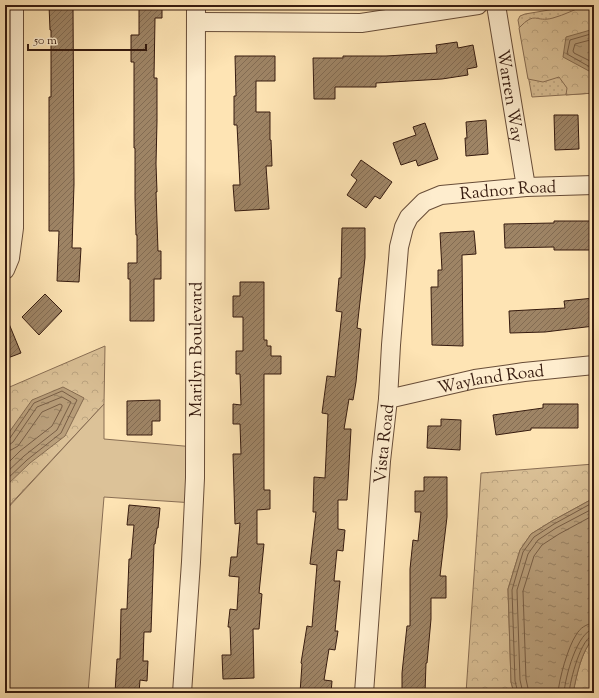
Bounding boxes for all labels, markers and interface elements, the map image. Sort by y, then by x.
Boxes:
scale bar [28,26,146,52]
text: 50 m [33,32,57,50]
street label: Warren Way [490,48,529,145]
street label: Radnor Road [459,176,557,207]
street label: Marilyn Boulevard [185,281,209,417]
street label: Wayland Road [436,360,546,401]
street label: Vista Road [369,403,401,484]

